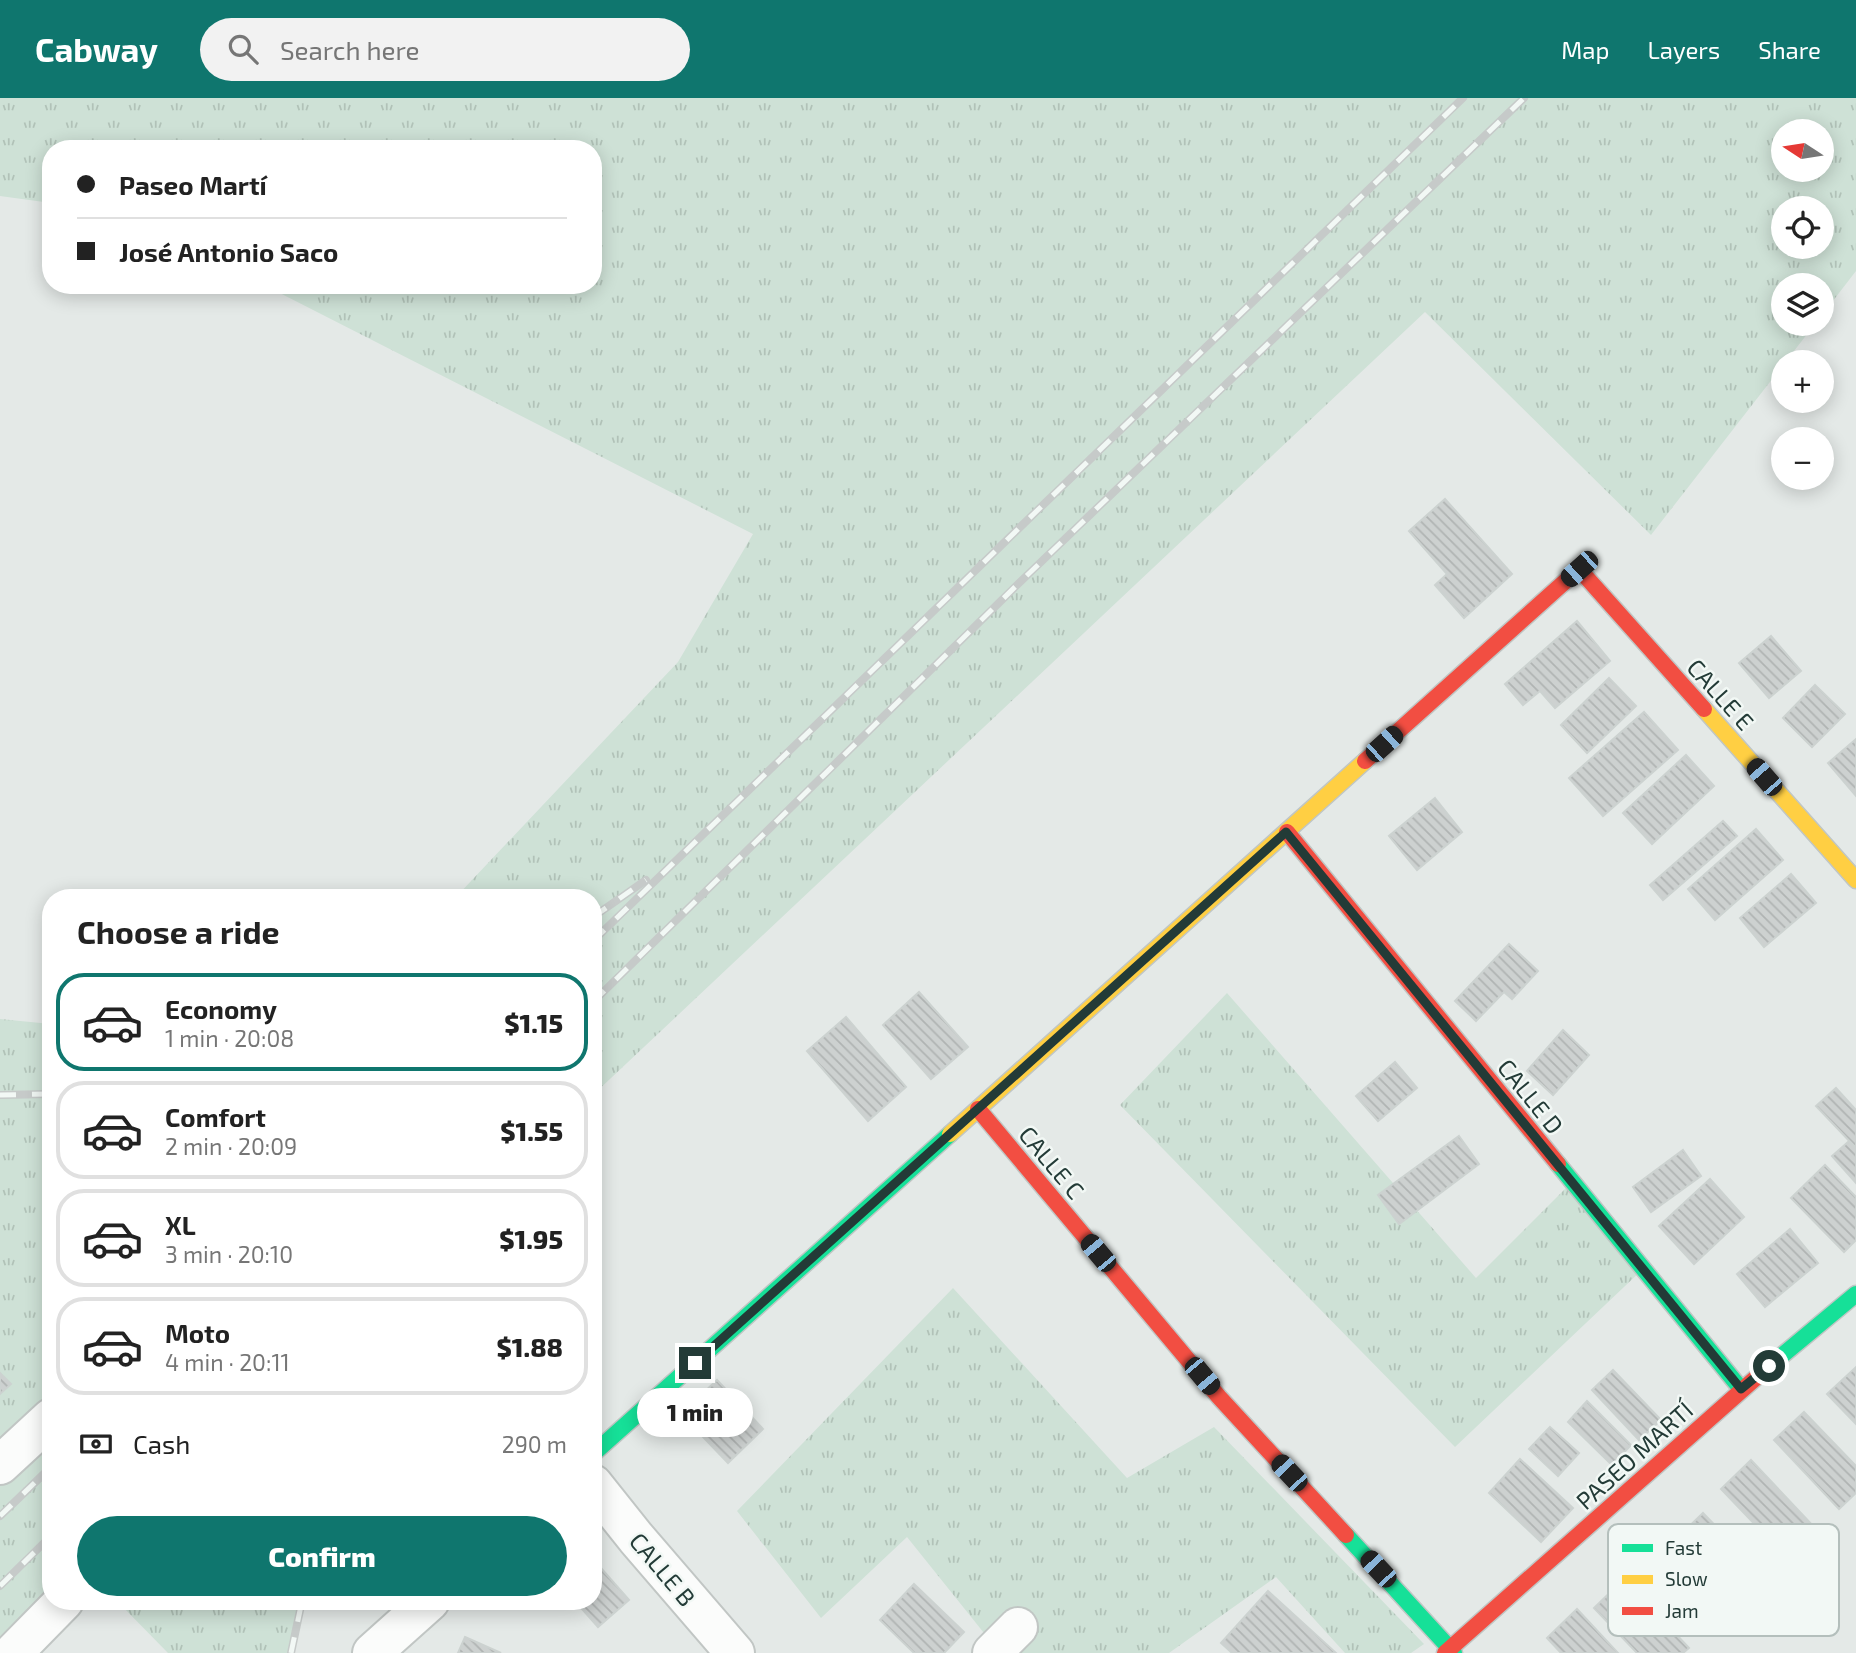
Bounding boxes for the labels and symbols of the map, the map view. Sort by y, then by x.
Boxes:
north arrow [1771,119,1834,182]
car [1557,547,1602,591]
street label: CALLE E [1682,653,1760,735]
car [1362,722,1407,766]
car [1743,754,1786,800]
street label: CALLE D [1492,1053,1570,1139]
street label: CALLE C [1013,1120,1091,1204]
car [1077,1230,1120,1276]
route end [679,1347,711,1379]
route start [1753,1350,1785,1382]
car [1181,1353,1224,1399]
callout: 1 min [637,1388,753,1436]
street label: PASEO MARTÍ [1570,1395,1699,1515]
car [1267,1450,1312,1496]
legend [1608,1524,1839,1636]
street label: CALLE B [624,1526,702,1612]
text: Fast [1665,1536,1702,1559]
car [1356,1546,1401,1592]
text: Slow [1665,1567,1708,1590]
text: Jam [1665,1599,1699,1622]

